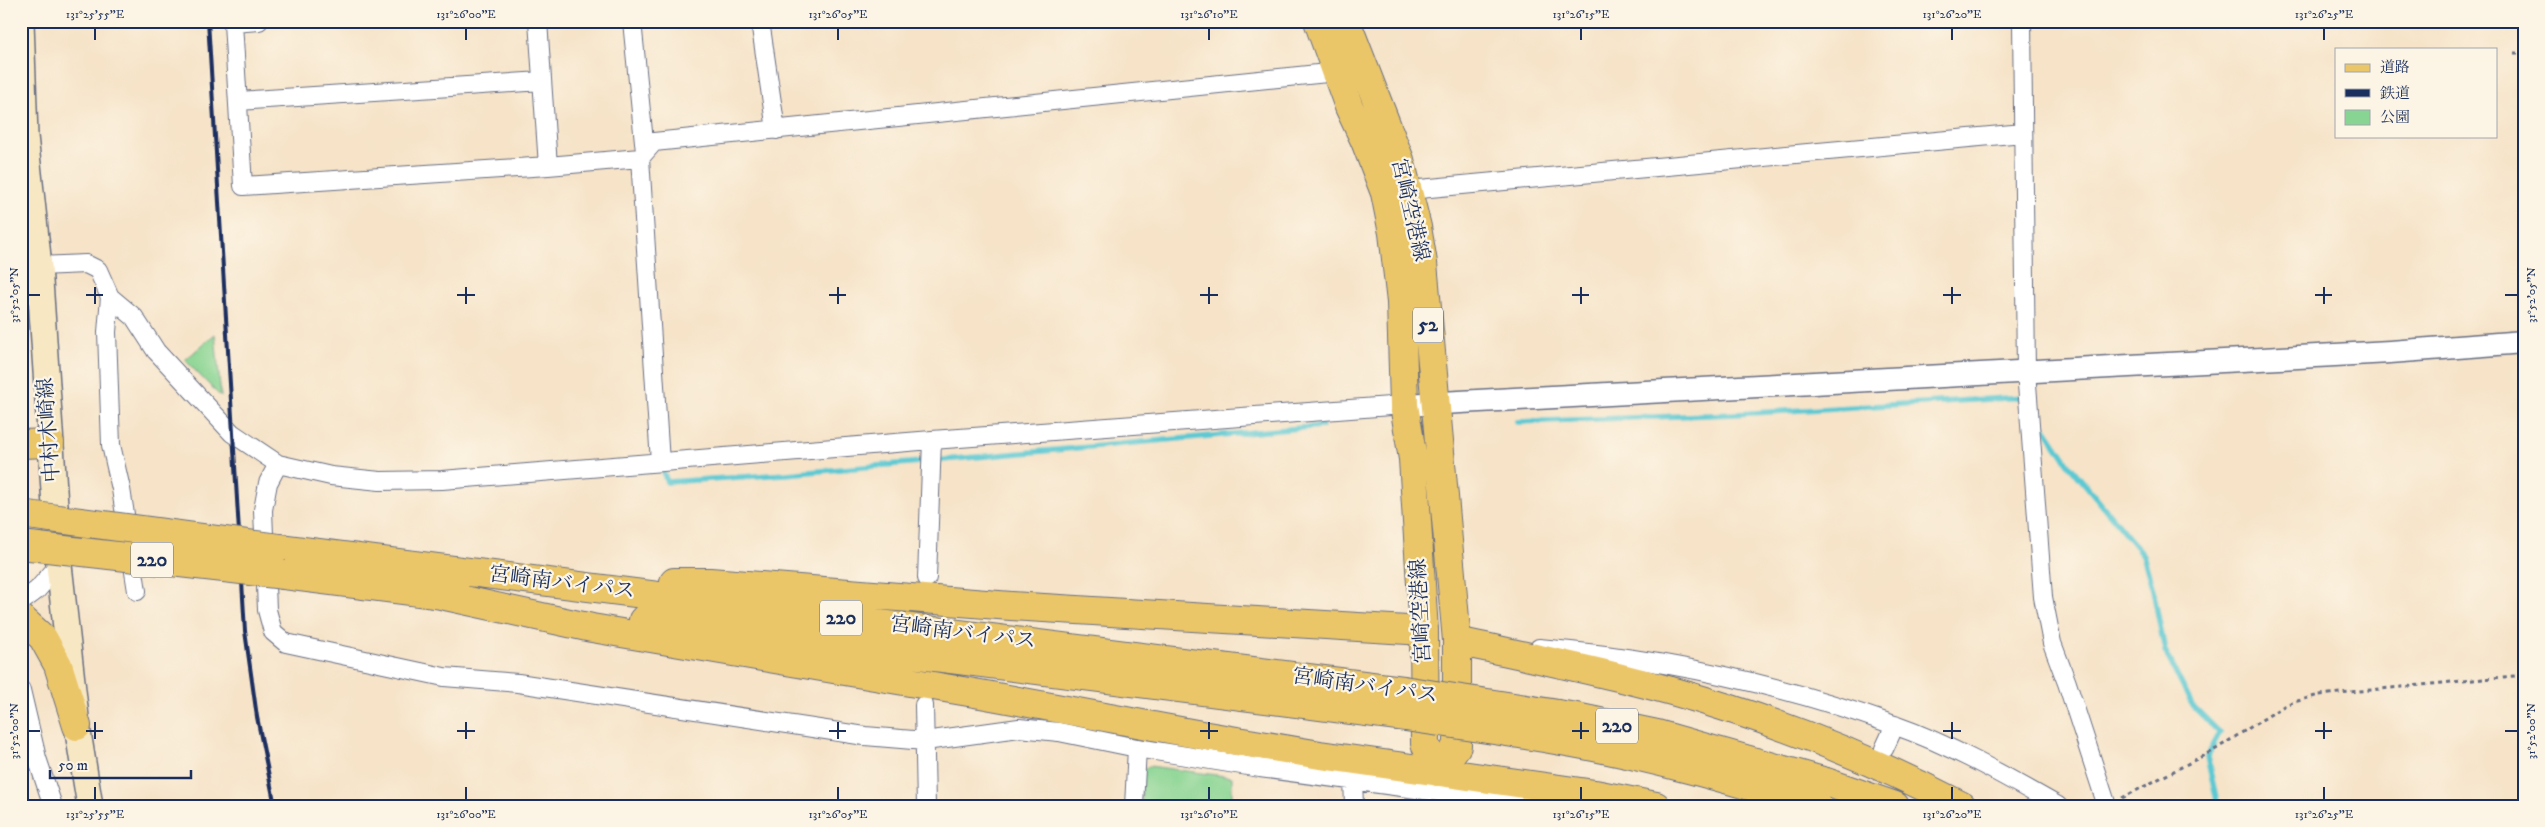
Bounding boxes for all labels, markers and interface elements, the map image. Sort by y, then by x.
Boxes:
text: 131°25'55"E [66,7,125,22]
text: 131°26'00"E [436,7,496,22]
text: 131°26'05"E [808,7,868,22]
text: 131°26'10"E [1180,7,1238,22]
text: 131°26'15"E [1552,7,1610,22]
text: 131°26'20"E [1922,7,1982,22]
text: 131°26'25"E [2295,7,2354,22]
legend [2335,48,2498,138]
text: 道路 [2380,58,2410,77]
text: 鉄道 [2380,84,2410,103]
text: 公園 [2380,108,2410,127]
street label: 宮崎空港線 [1386,156,1434,264]
text: 31°52'05"N [7,267,22,323]
text: 31°52'05"N [2524,267,2539,323]
road number: 52 [1413,308,1443,342]
street label: 中村木崎線 [32,377,66,483]
road number: 220 [131,542,173,578]
street label: 宮崎空港線 [1405,558,1437,664]
street label: 宮崎南バイパス [488,561,636,605]
road number: 220 [820,600,862,636]
street label: 宮崎南バイパス [889,611,1037,655]
street label: 宮崎南バイパス [1291,663,1439,709]
text: 31°52'00"N [7,703,22,759]
text: 31°52'00"N [2524,703,2539,759]
road number: 220 [1596,708,1638,744]
scale bar [50,747,191,779]
text: 50 m [58,756,88,775]
text: 131°25'55"E [66,807,125,822]
text: 131°26'00"E [436,807,496,822]
text: 131°26'05"E [808,807,868,822]
text: 131°26'10"E [1180,807,1238,822]
text: 131°26'15"E [1552,807,1610,822]
text: 131°26'20"E [1922,807,1982,822]
text: 131°26'25"E [2295,807,2354,822]

